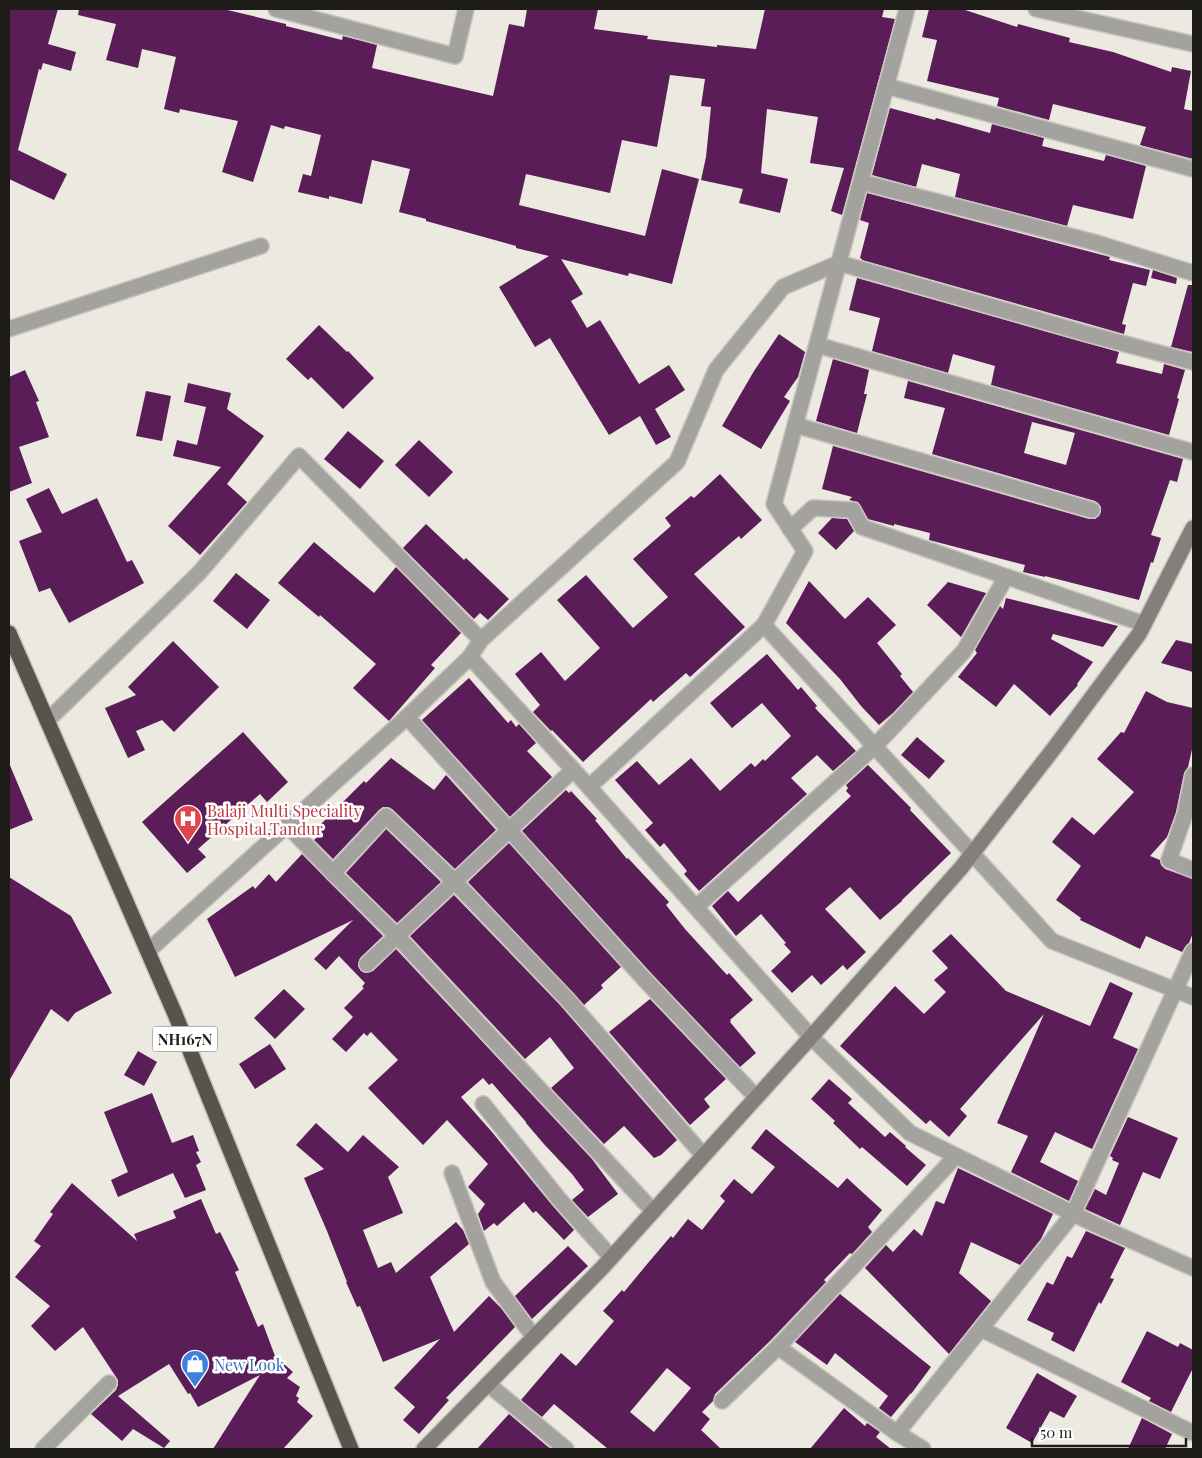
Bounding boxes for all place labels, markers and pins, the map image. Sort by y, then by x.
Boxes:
place label: Balaji Multi Speciality Hospital,Tandur [207,800,362,839]
hospital icon: Balaji Multi Speciality Hospital,Tandur [173,804,203,843]
shop icon: New Look [180,1349,210,1388]
place label: New Look [214,1354,285,1375]

